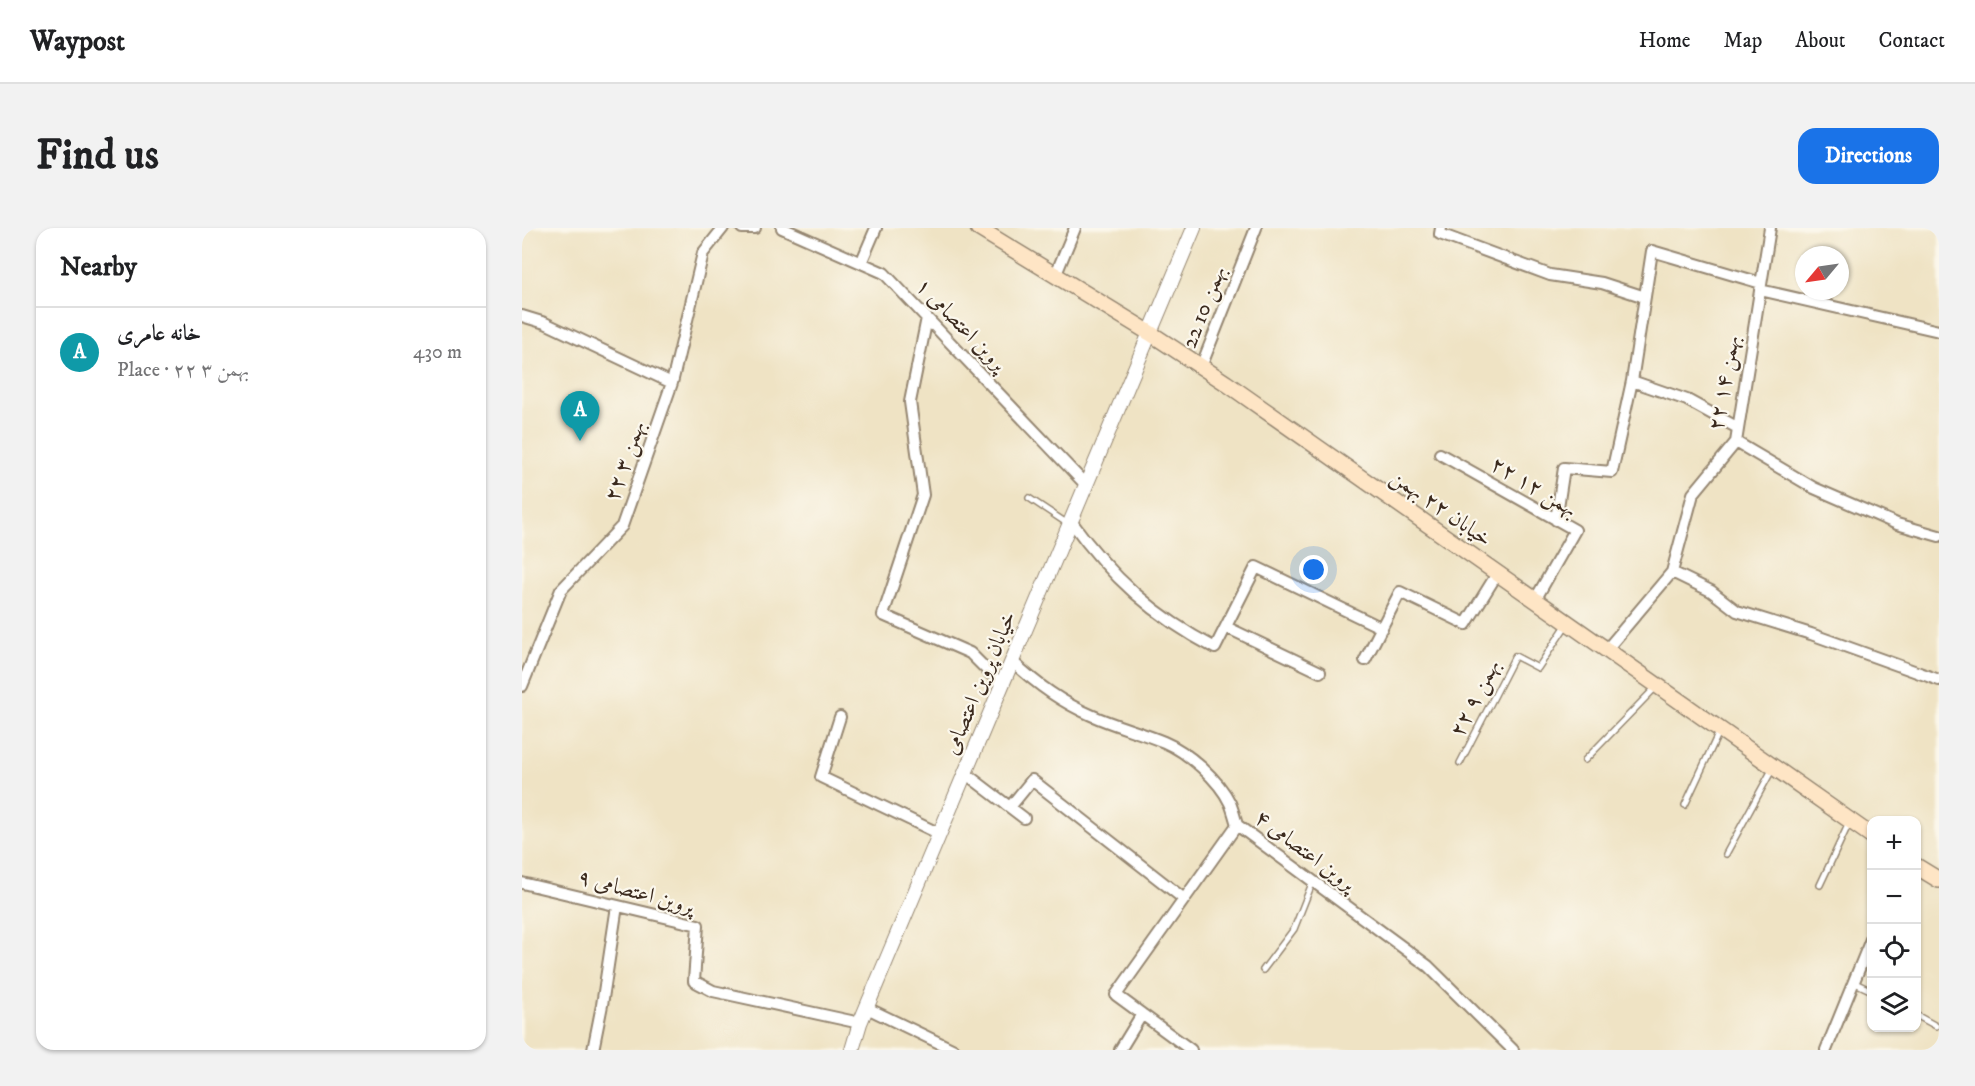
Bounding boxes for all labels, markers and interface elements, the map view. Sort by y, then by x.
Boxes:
text: Waypost [30,24,125,59]
text: Home [1639,28,1691,54]
text: Map [1724,28,1762,54]
text: About [1795,28,1846,54]
text: Contact [1879,28,1945,54]
button: Directions [1798,128,1939,184]
text: Find us [36,130,159,182]
north arrow [1795,246,1849,300]
text: Nearby [60,251,137,284]
street label: 22 بهمن 10 [1176,262,1233,352]
street label: پروین اعتصامی ۱ [910,273,1014,379]
text: خانه عامری [117,320,201,347]
street label: ۲۲ بهمن ۱۴ [1702,333,1747,433]
text: A [73,340,86,365]
text: 430 m [413,340,462,365]
text: Place · ۲۲ بهمن ۳ [117,358,249,383]
pin: A [560,392,600,441]
street label: ۲۲ بهمن ۳ [599,417,652,505]
street label: ۲۲ بهمن ۱۲ [1485,451,1582,524]
street label: خیابان ۲۲ بهمن [1385,463,1497,553]
your location [1299,555,1328,584]
street label: خیابان پروین اعتصامی [938,607,1022,759]
street label: ۲۲ بهمن ۹ [1444,655,1507,742]
street label: پروین اعتصامی ۴ [1249,804,1363,899]
map controls [1867,816,1921,1032]
button: + [1867,816,1921,870]
street label: پروین اعتصامی ۹ [575,863,699,921]
button: − [1867,870,1921,924]
button: locate [1867,924,1921,978]
button: layers [1867,978,1921,1032]

